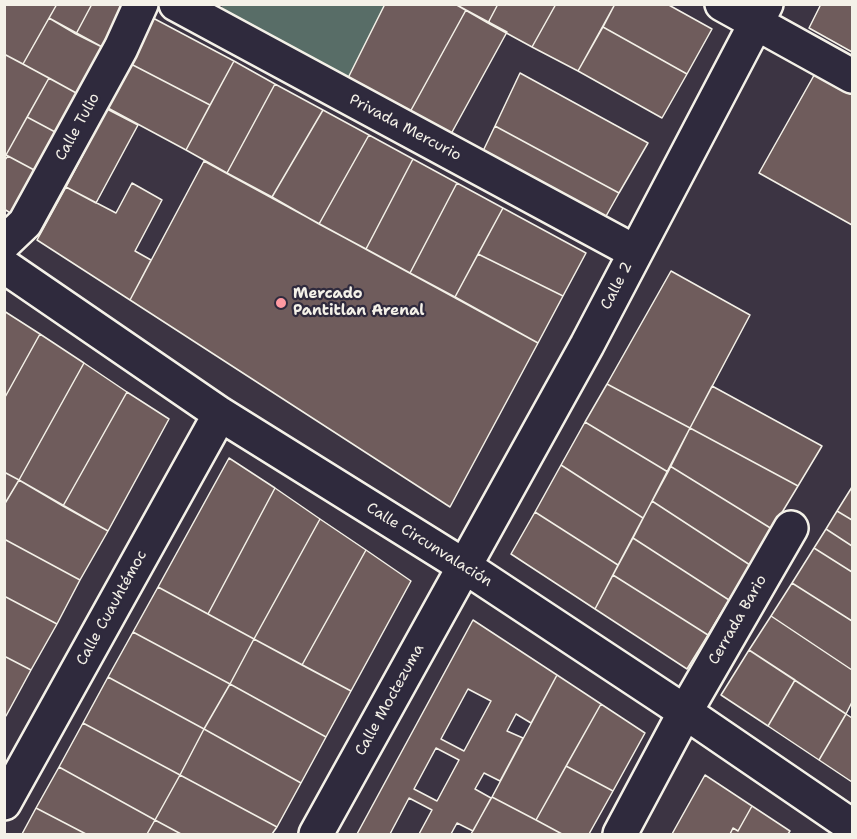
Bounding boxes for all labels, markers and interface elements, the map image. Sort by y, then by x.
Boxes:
street label: Calle Tulio [52,90,104,164]
street label: Privada Mercurio [346,91,464,165]
street label: Calle 2 [597,259,637,313]
place label: Mercado Pantitlan Arenal [293,285,425,320]
marker: Mercado Pantitlan Arenal [274,296,288,310]
street label: Calle Circunvalación [363,499,495,591]
street label: Calle Cuauhtémoc [73,547,151,669]
street label: Cerrada Bario [705,572,771,668]
street label: Calle Moctezuma [352,641,428,759]

